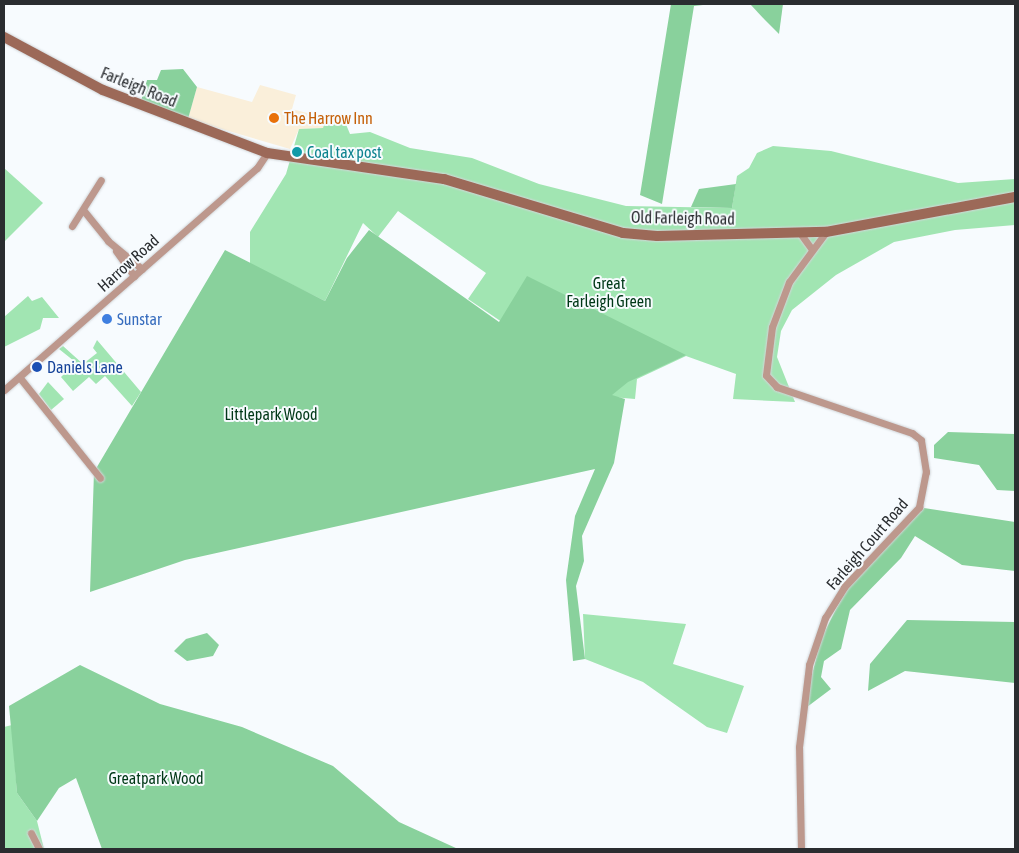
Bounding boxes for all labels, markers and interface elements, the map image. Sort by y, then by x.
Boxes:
street label: Farleigh Road [98,63,180,111]
place label: The Harrow Inn [284,108,373,128]
marker: The Harrow Inn [268,112,280,124]
place label: Coal tax post [307,142,382,162]
marker: Coal tax post [291,146,303,158]
street label: Old Farleigh Road [631,207,735,229]
street label: Harrow Road [93,230,163,296]
park label: Great Farleigh Green [566,273,652,311]
place label: Sunstar [117,309,162,329]
marker: Sunstar [101,313,113,325]
place label: Daniels Lane [47,357,123,377]
marker: Daniels Lane [31,361,43,373]
park label: Littlepark Wood [224,404,318,424]
street label: Farleigh Court Road [822,494,912,594]
park label: Greatpark Wood [108,768,204,788]

